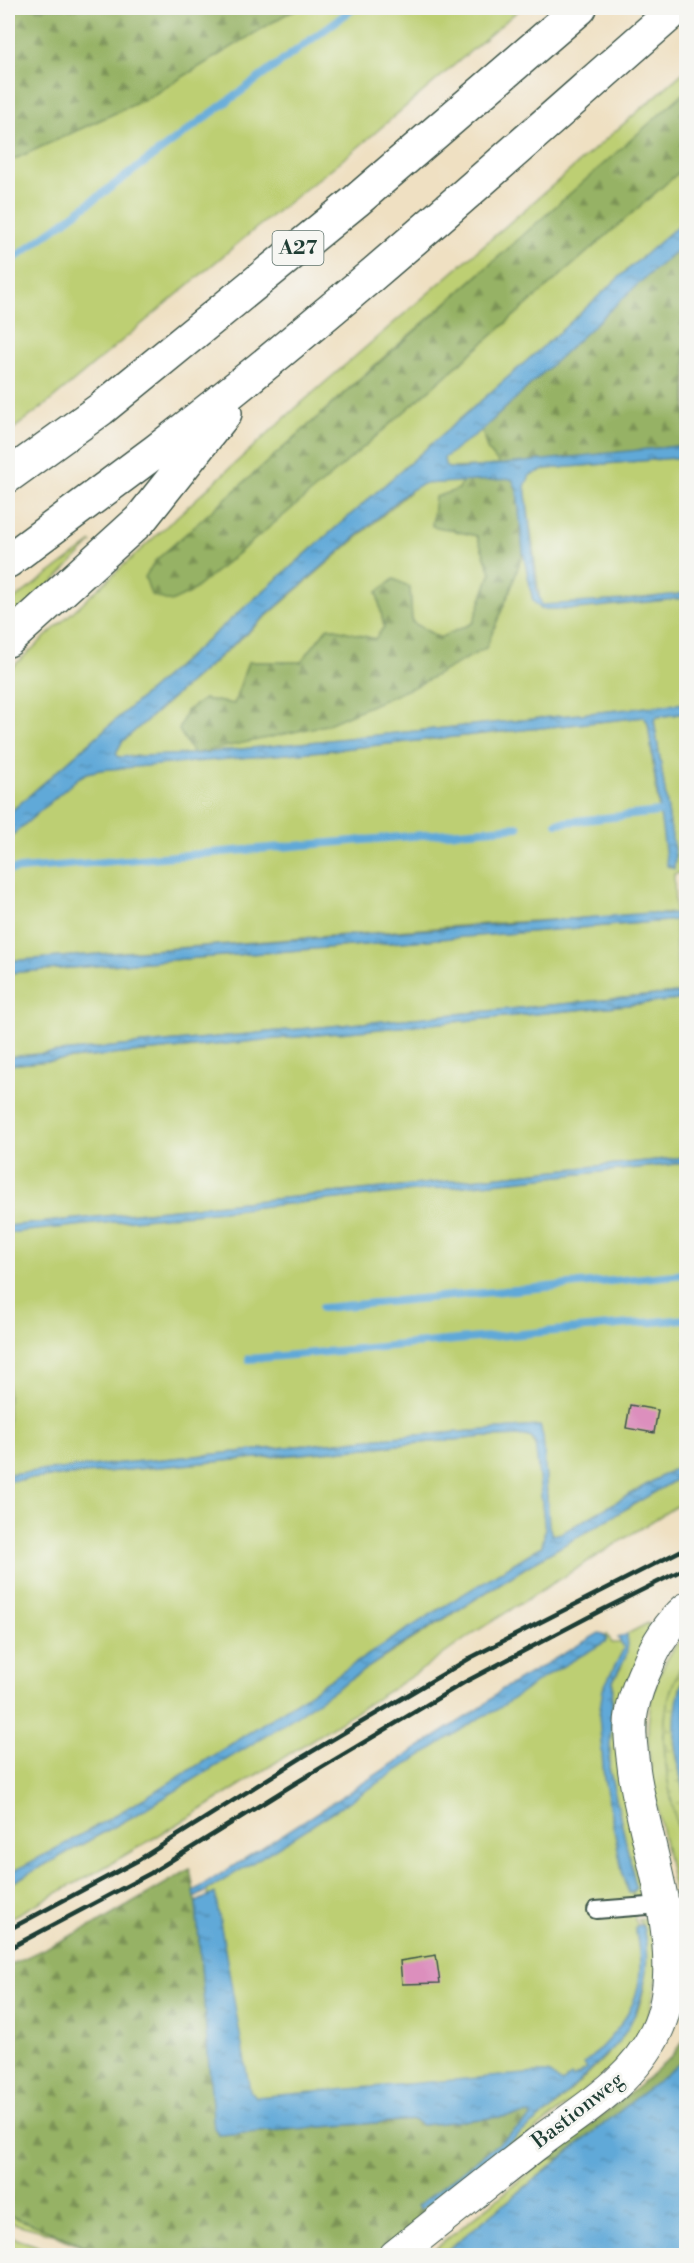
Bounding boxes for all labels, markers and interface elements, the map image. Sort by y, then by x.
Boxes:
road number: A27 [272,231,324,265]
street label: Bastionweg [526,2067,629,2155]

